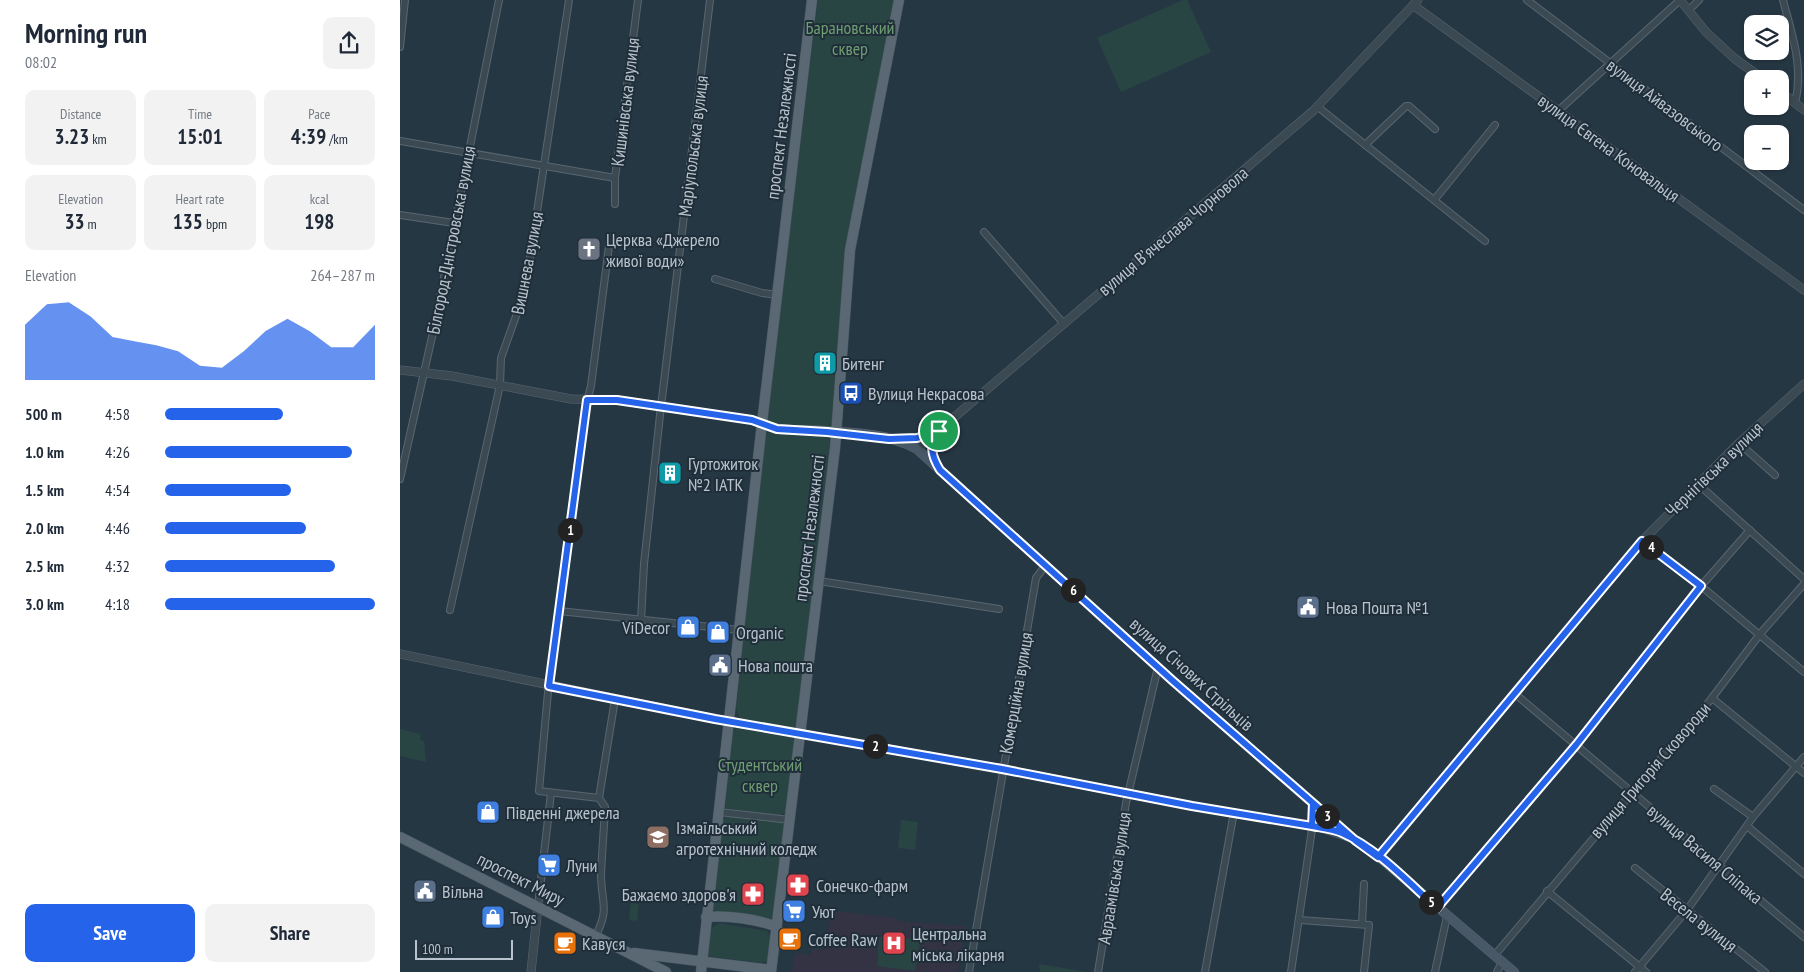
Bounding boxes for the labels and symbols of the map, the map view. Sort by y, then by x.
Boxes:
park label: Барановський сквер [805,16,895,60]
street label: Кишинівська вулиця [606,36,644,168]
street label: проспект Незалежності [761,51,801,201]
street label: вулиця Айвазовського [1602,54,1728,156]
street label: Маріупольська вулиця [673,74,713,218]
street label: вулиця Євгена Коновальця [1534,89,1684,207]
street label: Білгород-Дністровська вулиця [421,144,481,336]
street label: вулиця Вʼячеслава Чорновола [1093,161,1253,301]
street label: Вишнева вулиця [506,209,548,316]
place label: Церква «Джерело живої води» [606,228,720,272]
church icon: Церква «Джерело живої води» [576,236,602,262]
building icon: Битенг [812,350,838,376]
place label: Битенг [842,352,885,375]
bus stop icon: Вулиця Некрасова [838,380,864,406]
place label: Вулиця Некрасова [868,382,984,405]
pin [918,410,960,452]
street label: Чернігівська вулиця [1660,416,1768,522]
place label: Гуртожиток №2 ІАТК [688,452,758,496]
street label: проспект Незалежності [789,453,829,603]
building icon: Гуртожиток №2 ІАТК [657,460,683,486]
pin: 1 [558,518,582,542]
pin: 4 [1638,534,1664,560]
pin: 6 [1060,578,1086,602]
public building icon: Нова Пошта №1 [1295,594,1321,620]
place label: Нова Пошта №1 [1326,596,1429,619]
street label: вулиця Січових Стрільців [1125,612,1259,736]
shop icon: ViDecor [675,614,701,640]
place label: ViDecor [621,616,670,639]
shop icon: Organic [705,619,731,645]
place label: Organic [736,621,785,644]
street label: Комерційна вулиця [994,630,1038,756]
public building icon: Нова пошта [707,652,733,678]
place label: Нова пошта [738,654,813,677]
street label: вулиця Григорія Сковороди [1585,697,1715,843]
pin: 2 [862,734,888,758]
park label: Студентський сквер [718,753,802,797]
shop icon: Південні джерела [475,799,501,825]
street label: вулиця Василя Сліпака [1643,799,1767,909]
place label: Південні джерела [506,801,620,824]
pin: 3 [1314,804,1340,828]
street label: Авраамівська вулиця [1092,810,1136,946]
place label: Ізмаїльський агротехнічний коледж [676,816,817,860]
school or university icon: Ізмаїльський агротехнічний коледж [645,824,671,850]
street label: проспект Миру [474,847,569,911]
supermarket icon: Луни [536,852,562,878]
place label: Луни [565,854,598,877]
pharmacy icon: Сонечко-фарм [785,872,811,898]
place label: Сонечко-фарм [816,874,908,897]
public building icon: Вільна [412,878,438,904]
place label: Вільна [442,880,484,903]
pharmacy icon: Бажаємо здоров'я [740,881,766,907]
place label: Бажаємо здоров'я [622,883,736,906]
street label: Весела вулиця [1656,883,1742,957]
pin: 5 [1418,890,1444,914]
supermarket icon: Уют [781,898,807,924]
place label: Уют [812,900,836,923]
shop icon: Toys [480,904,506,930]
place label: Toys [510,906,537,929]
place label: Центральна міська лікарня [912,922,1005,966]
cafe icon: Coffee Raw [777,926,803,952]
place label: Coffee Raw [808,928,878,951]
cafe icon: Кавуся [552,930,578,956]
hospital icon: Центральна міська лікарня [881,930,907,956]
place label: Кавуся [582,932,625,955]
scale bar [415,937,512,960]

